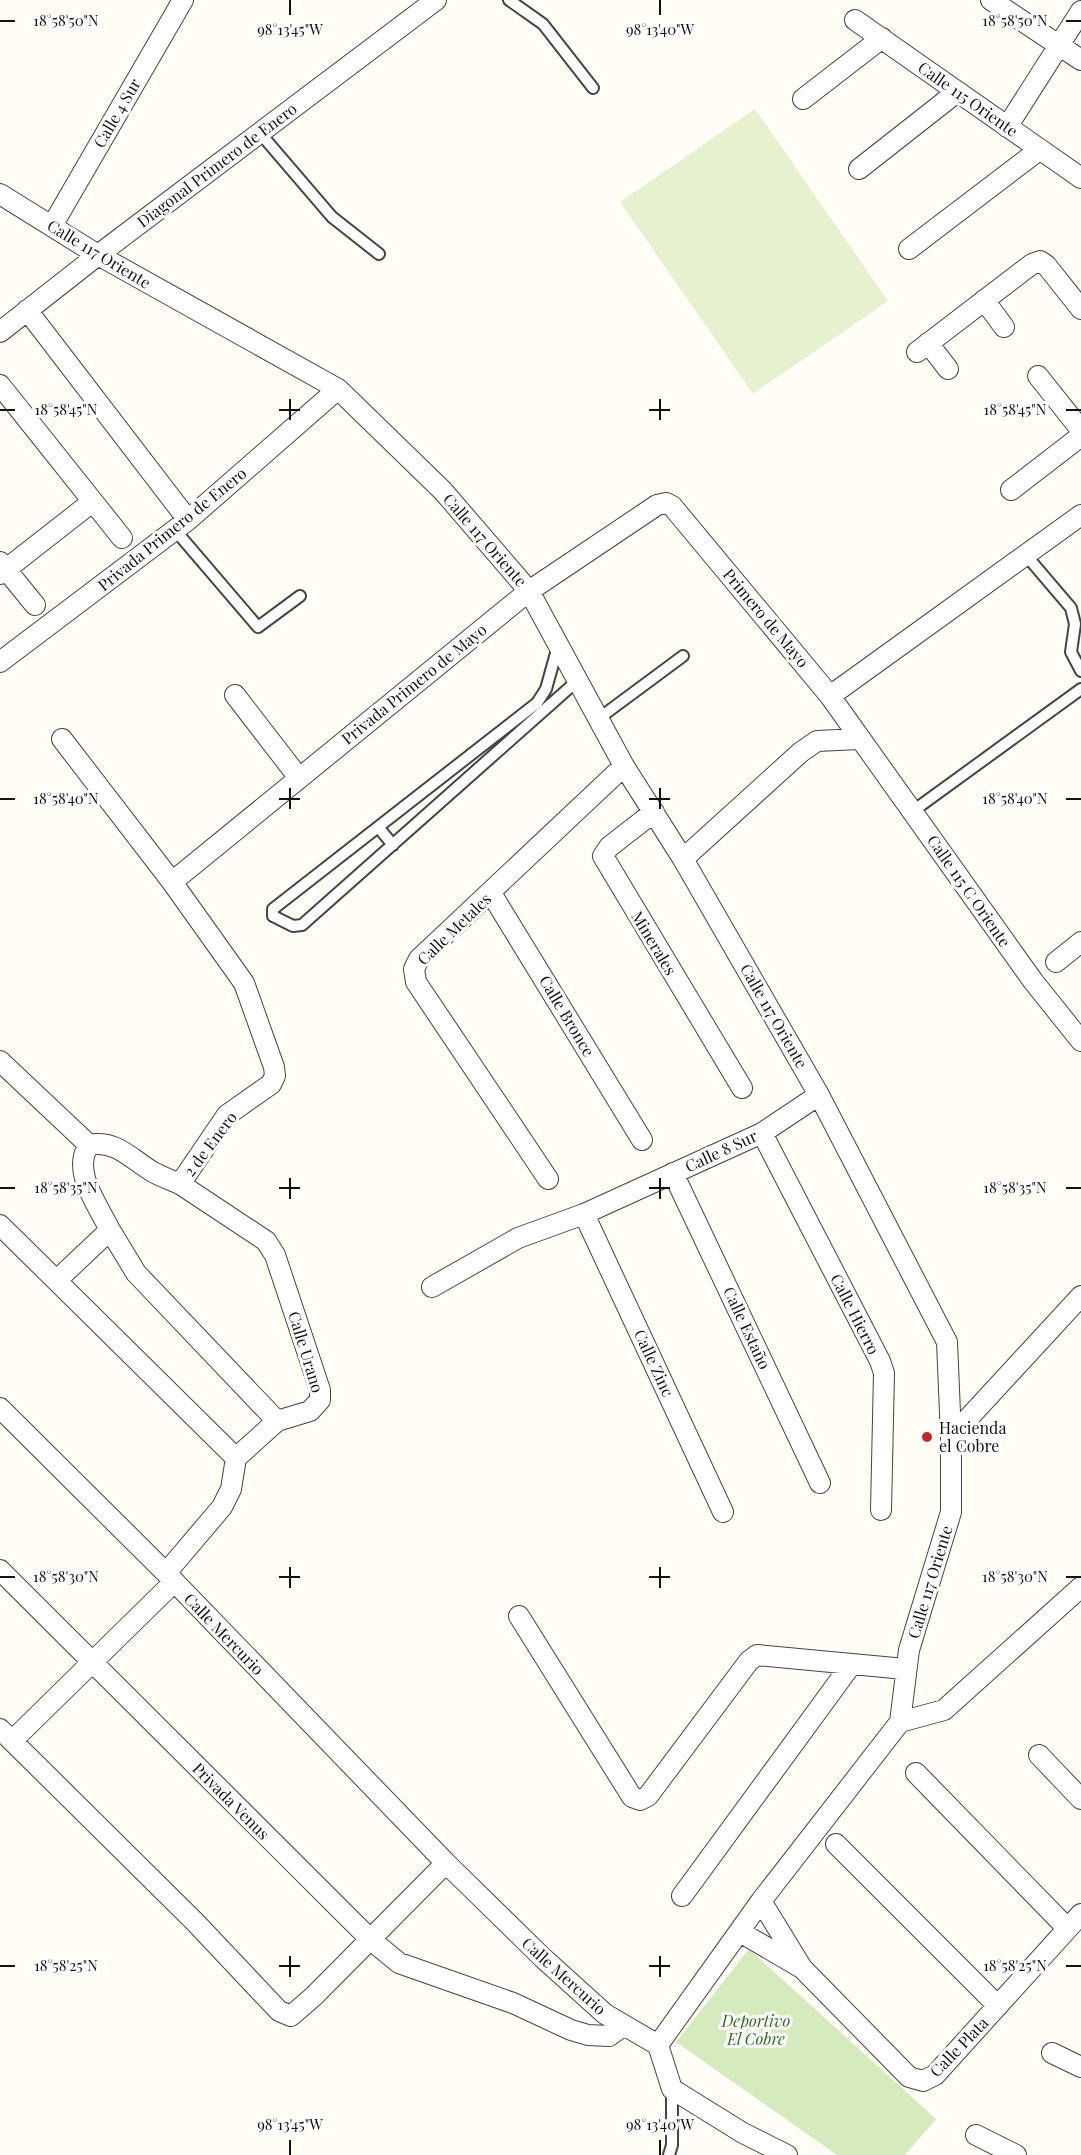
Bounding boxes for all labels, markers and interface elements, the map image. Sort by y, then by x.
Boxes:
text: 18°58'50"N [33,10,99,30]
text: 18°58'50"N [982,10,1048,30]
text: 98°13'45"W [257,19,323,39]
text: 98°13'40"W [626,19,695,39]
street label: Calle 115 Oriente [914,56,1022,141]
street label: Calle 4 Sur [88,74,145,151]
street label: Diagonal Primero de Enero [133,97,301,232]
street label: Calle 117 Oriente [44,214,155,293]
text: 18°58'45"N [35,399,98,419]
text: 18°58'45"N [984,399,1047,419]
street label: Privada Primero de Enero [93,462,250,595]
street label: Calle 117 Oriente [439,489,532,591]
street label: Primero de Mayo [719,564,814,672]
street label: Privada Primero de Mayo [337,618,491,749]
text: 18°58'40"N [33,788,99,808]
text: 18°58'40"N [982,788,1048,808]
street label: Calle 115 C Oriente [923,831,1016,951]
street label: Calle Metales [412,888,495,969]
street label: Minerales [627,907,682,979]
street label: Calle 117 Oriente [736,960,813,1072]
street label: Calle Bronce [535,971,600,1060]
street label: 2 de Enero [178,1107,241,1180]
street label: Calle 8 Sur [681,1125,760,1176]
text: 18°58'35"N [34,1177,98,1197]
text: 18°58'35"N [983,1177,1047,1197]
street label: Calle Hierro [826,1270,885,1358]
street label: Calle Estaño [719,1283,776,1373]
street label: Calle Urano [284,1309,329,1395]
street label: Calle Zinc [630,1326,679,1400]
place label: Hacienda el Cobre [939,1417,1006,1456]
marker: Hacienda el Cobre [920,1430,934,1444]
street label: Calle 117 Oriente [902,1523,957,1641]
text: 18°58'30"N [33,1566,99,1586]
text: 18°58'30"N [982,1566,1048,1586]
street label: Calle Mercurio [180,1588,269,1679]
street label: Privada Venus [188,1758,274,1844]
street label: Calle Mercurio [518,1932,611,2019]
text: 18°58'25"N [34,1955,98,1975]
text: 18°58'25"N [983,1955,1047,1975]
park label: Deportivo El Cobre [721,2010,790,2049]
street label: Calle Plata [925,2012,992,2081]
text: 98°13'45"W [257,2114,323,2134]
text: 98°13'40"W [626,2114,695,2134]

